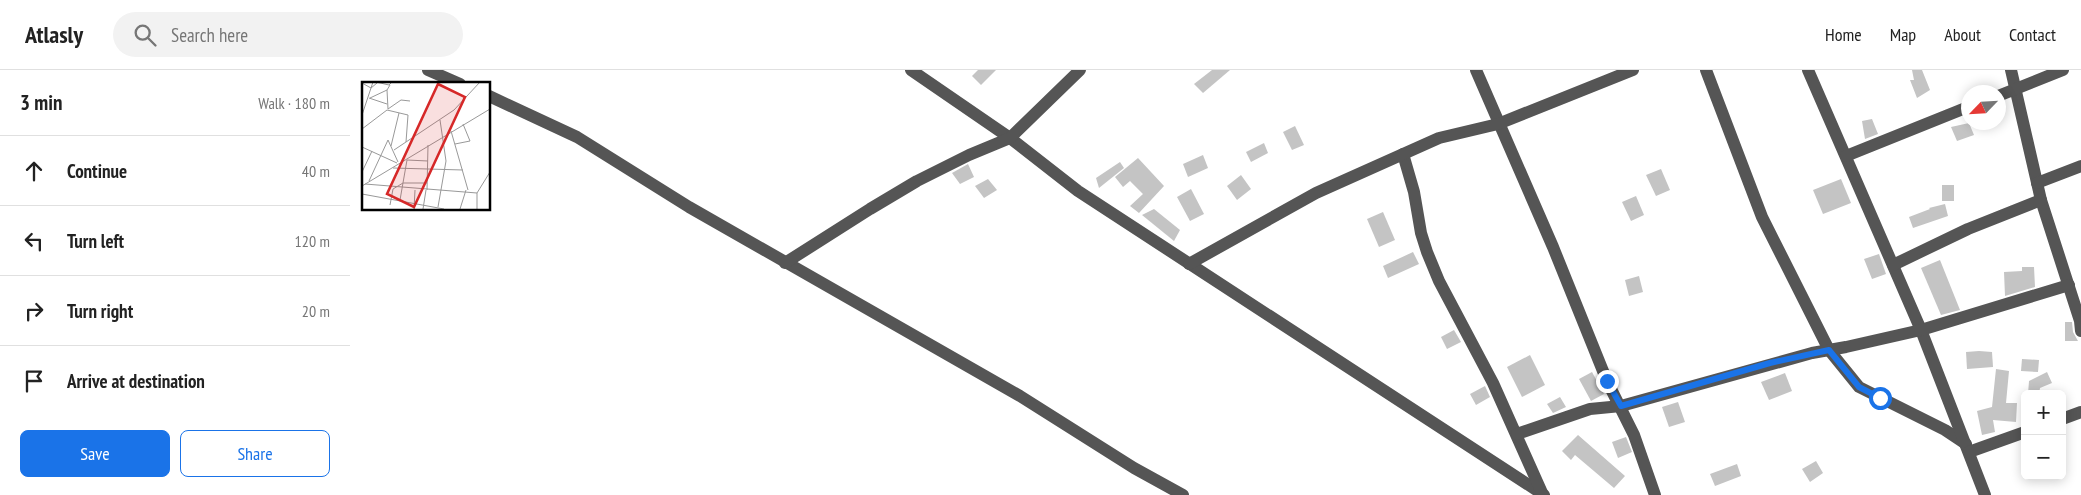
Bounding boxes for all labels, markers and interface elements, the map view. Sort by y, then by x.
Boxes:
search box [113,12,463,57]
text: Atlasly [25,19,83,50]
icon: search [131,21,159,49]
text: Search here [171,23,248,47]
text: Home [1825,23,1862,46]
text: Map [1890,23,1916,46]
text: About [1944,23,1981,46]
text: Contact [2009,23,2056,46]
inset map [362,82,490,210]
north arrow [1961,85,2006,130]
text: 3 min [20,89,62,116]
text: Walk · 180 m [258,93,330,113]
icon: ahead [20,157,48,185]
text: Continue [67,159,127,183]
text: 40 m [302,161,330,181]
icon: left [20,227,48,255]
text: Turn left [67,229,124,253]
text: 120 m [295,231,330,251]
icon: right [20,297,48,325]
text: Turn right [67,299,133,323]
text: 20 m [302,301,330,321]
icon: arrive [20,367,48,395]
text: Arrive at destination [67,369,205,393]
route end [1596,370,1619,393]
route start [1869,387,1892,410]
map controls [2021,390,2066,480]
button: + [2021,390,2066,435]
button: Save [20,430,170,477]
button: Share [180,430,330,477]
button: − [2021,435,2066,480]

